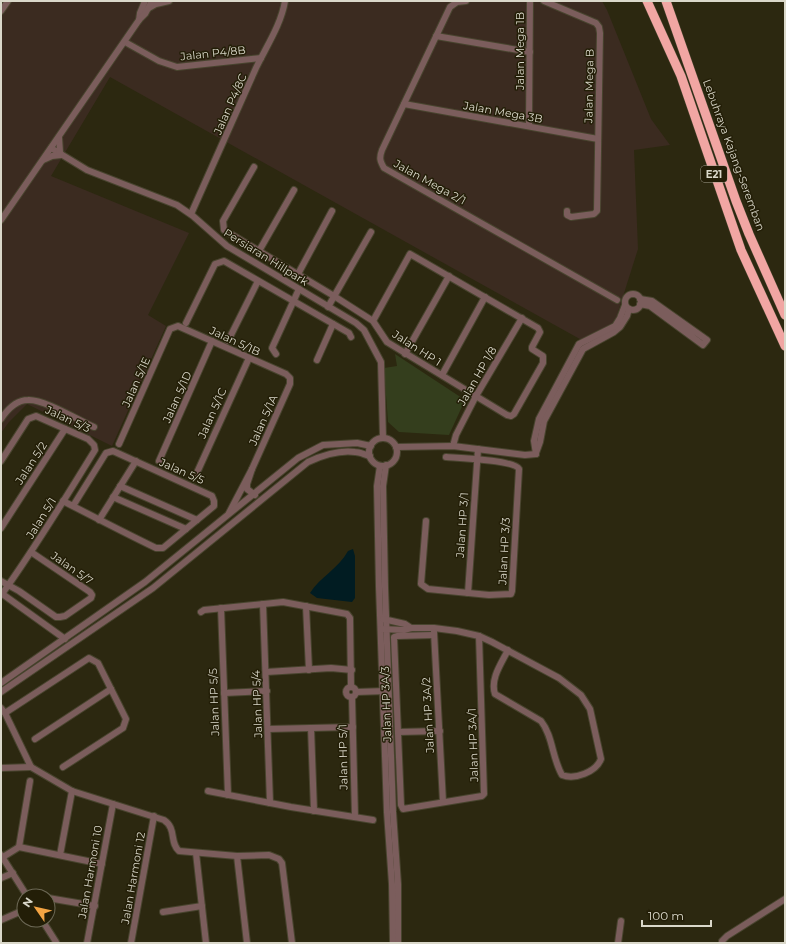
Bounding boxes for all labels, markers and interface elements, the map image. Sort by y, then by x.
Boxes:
street label: Jalan Mega 1B [513,12,527,91]
street label: Jalan P4/8B [179,43,246,63]
street label: Jalan Mega B [581,49,597,124]
street label: Jalan P4/8C [210,71,250,138]
street label: Lebuhraya Kajang-Seremban [700,77,768,233]
street label: Jalan Mega 3B [461,98,544,126]
street label: Jalan Mega 2/1 [391,156,468,208]
road number: E21 [701,166,727,182]
street label: Persiaran Hillpark [221,225,311,289]
street label: Jalan 5/1B [207,323,263,359]
street label: Jalan HP 1 [389,326,444,369]
street label: Jalan HP 1/8 [454,344,500,409]
street label: Jalan 5/1E [118,355,153,410]
street label: Jalan 5/1D [159,369,195,426]
street label: Jalan 5/1C [194,385,229,441]
street label: Jalan 5/1A [245,392,280,448]
street label: Jalan 5/3 [42,402,93,435]
street label: Jalan 5/2 [12,439,50,488]
street label: Jalan 5/5 [156,454,207,487]
street label: Jalan HP 3/1 [453,492,471,559]
street label: Jalan 5/1 [22,495,59,542]
street label: Jalan HP 3/3 [495,517,513,586]
street label: Jalan 5/7 [47,548,96,588]
street label: Jalan HP 3A/3 [378,666,394,743]
street label: Jalan HP 5/5 [206,668,222,737]
street label: Jalan HP 5/4 [249,669,265,739]
street label: Jalan HP 3A/2 [419,677,437,754]
street label: Jalan HP 3A/1 [465,708,481,783]
street label: Jalan HP 5/1 [335,724,351,791]
street label: Jalan Harmoni 10 [75,824,105,921]
street label: Jalan Harmoni 12 [118,831,148,926]
north arrow [16,888,56,928]
text: N [19,895,36,910]
scale bar [642,902,711,928]
text: 100 m [648,908,684,923]

